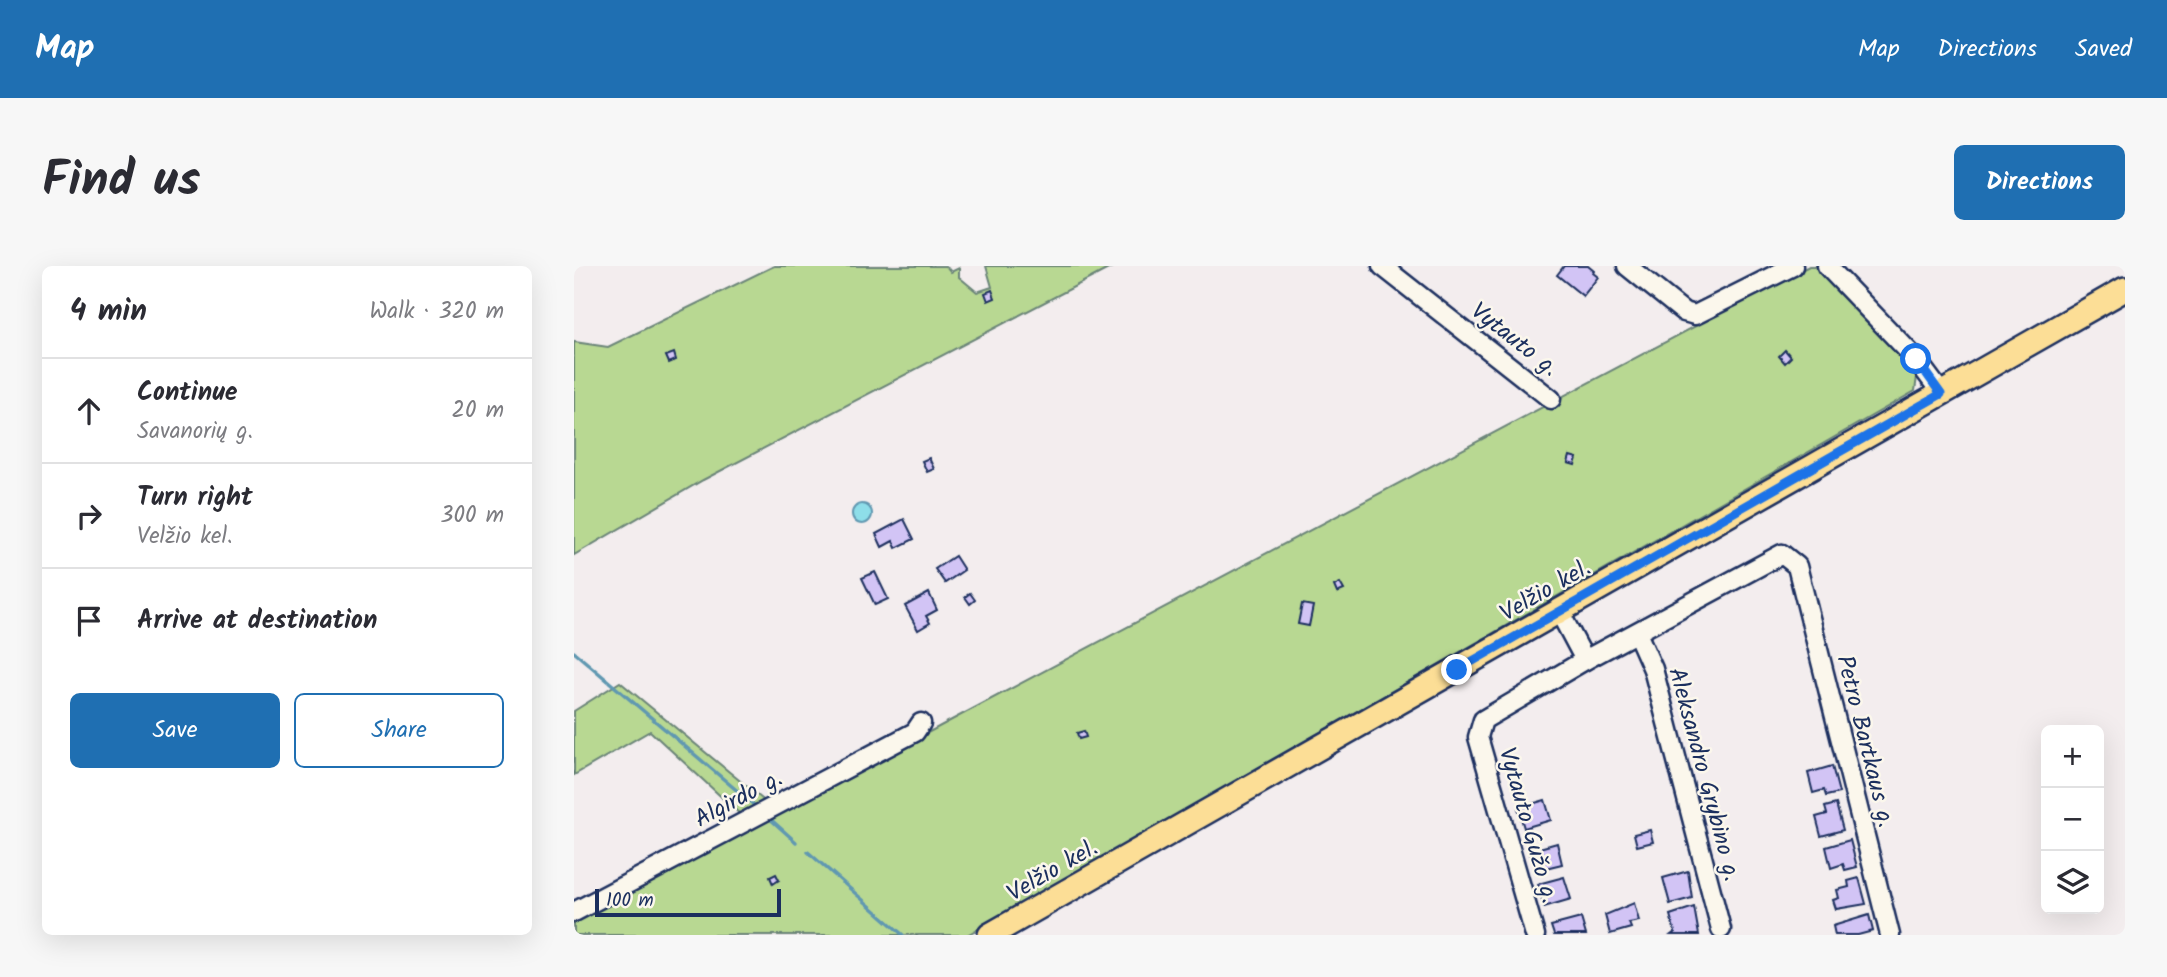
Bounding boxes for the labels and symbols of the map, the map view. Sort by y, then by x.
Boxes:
street label: Vytauto g. [1461,293,1567,387]
route start [1900,343,1931,374]
street label: Velžio kel. [1493,549,1599,633]
street label: Petro Bartkaus g. [1824,651,1905,832]
route end [1441,654,1472,685]
street label: Aleksandro Grybino g. [1656,663,1751,886]
street label: Vytauto Gužo g. [1487,743,1568,908]
street label: Algirdo g. [688,760,790,839]
street label: Velžio kel. [1000,829,1106,913]
scale bar [595,886,780,918]

